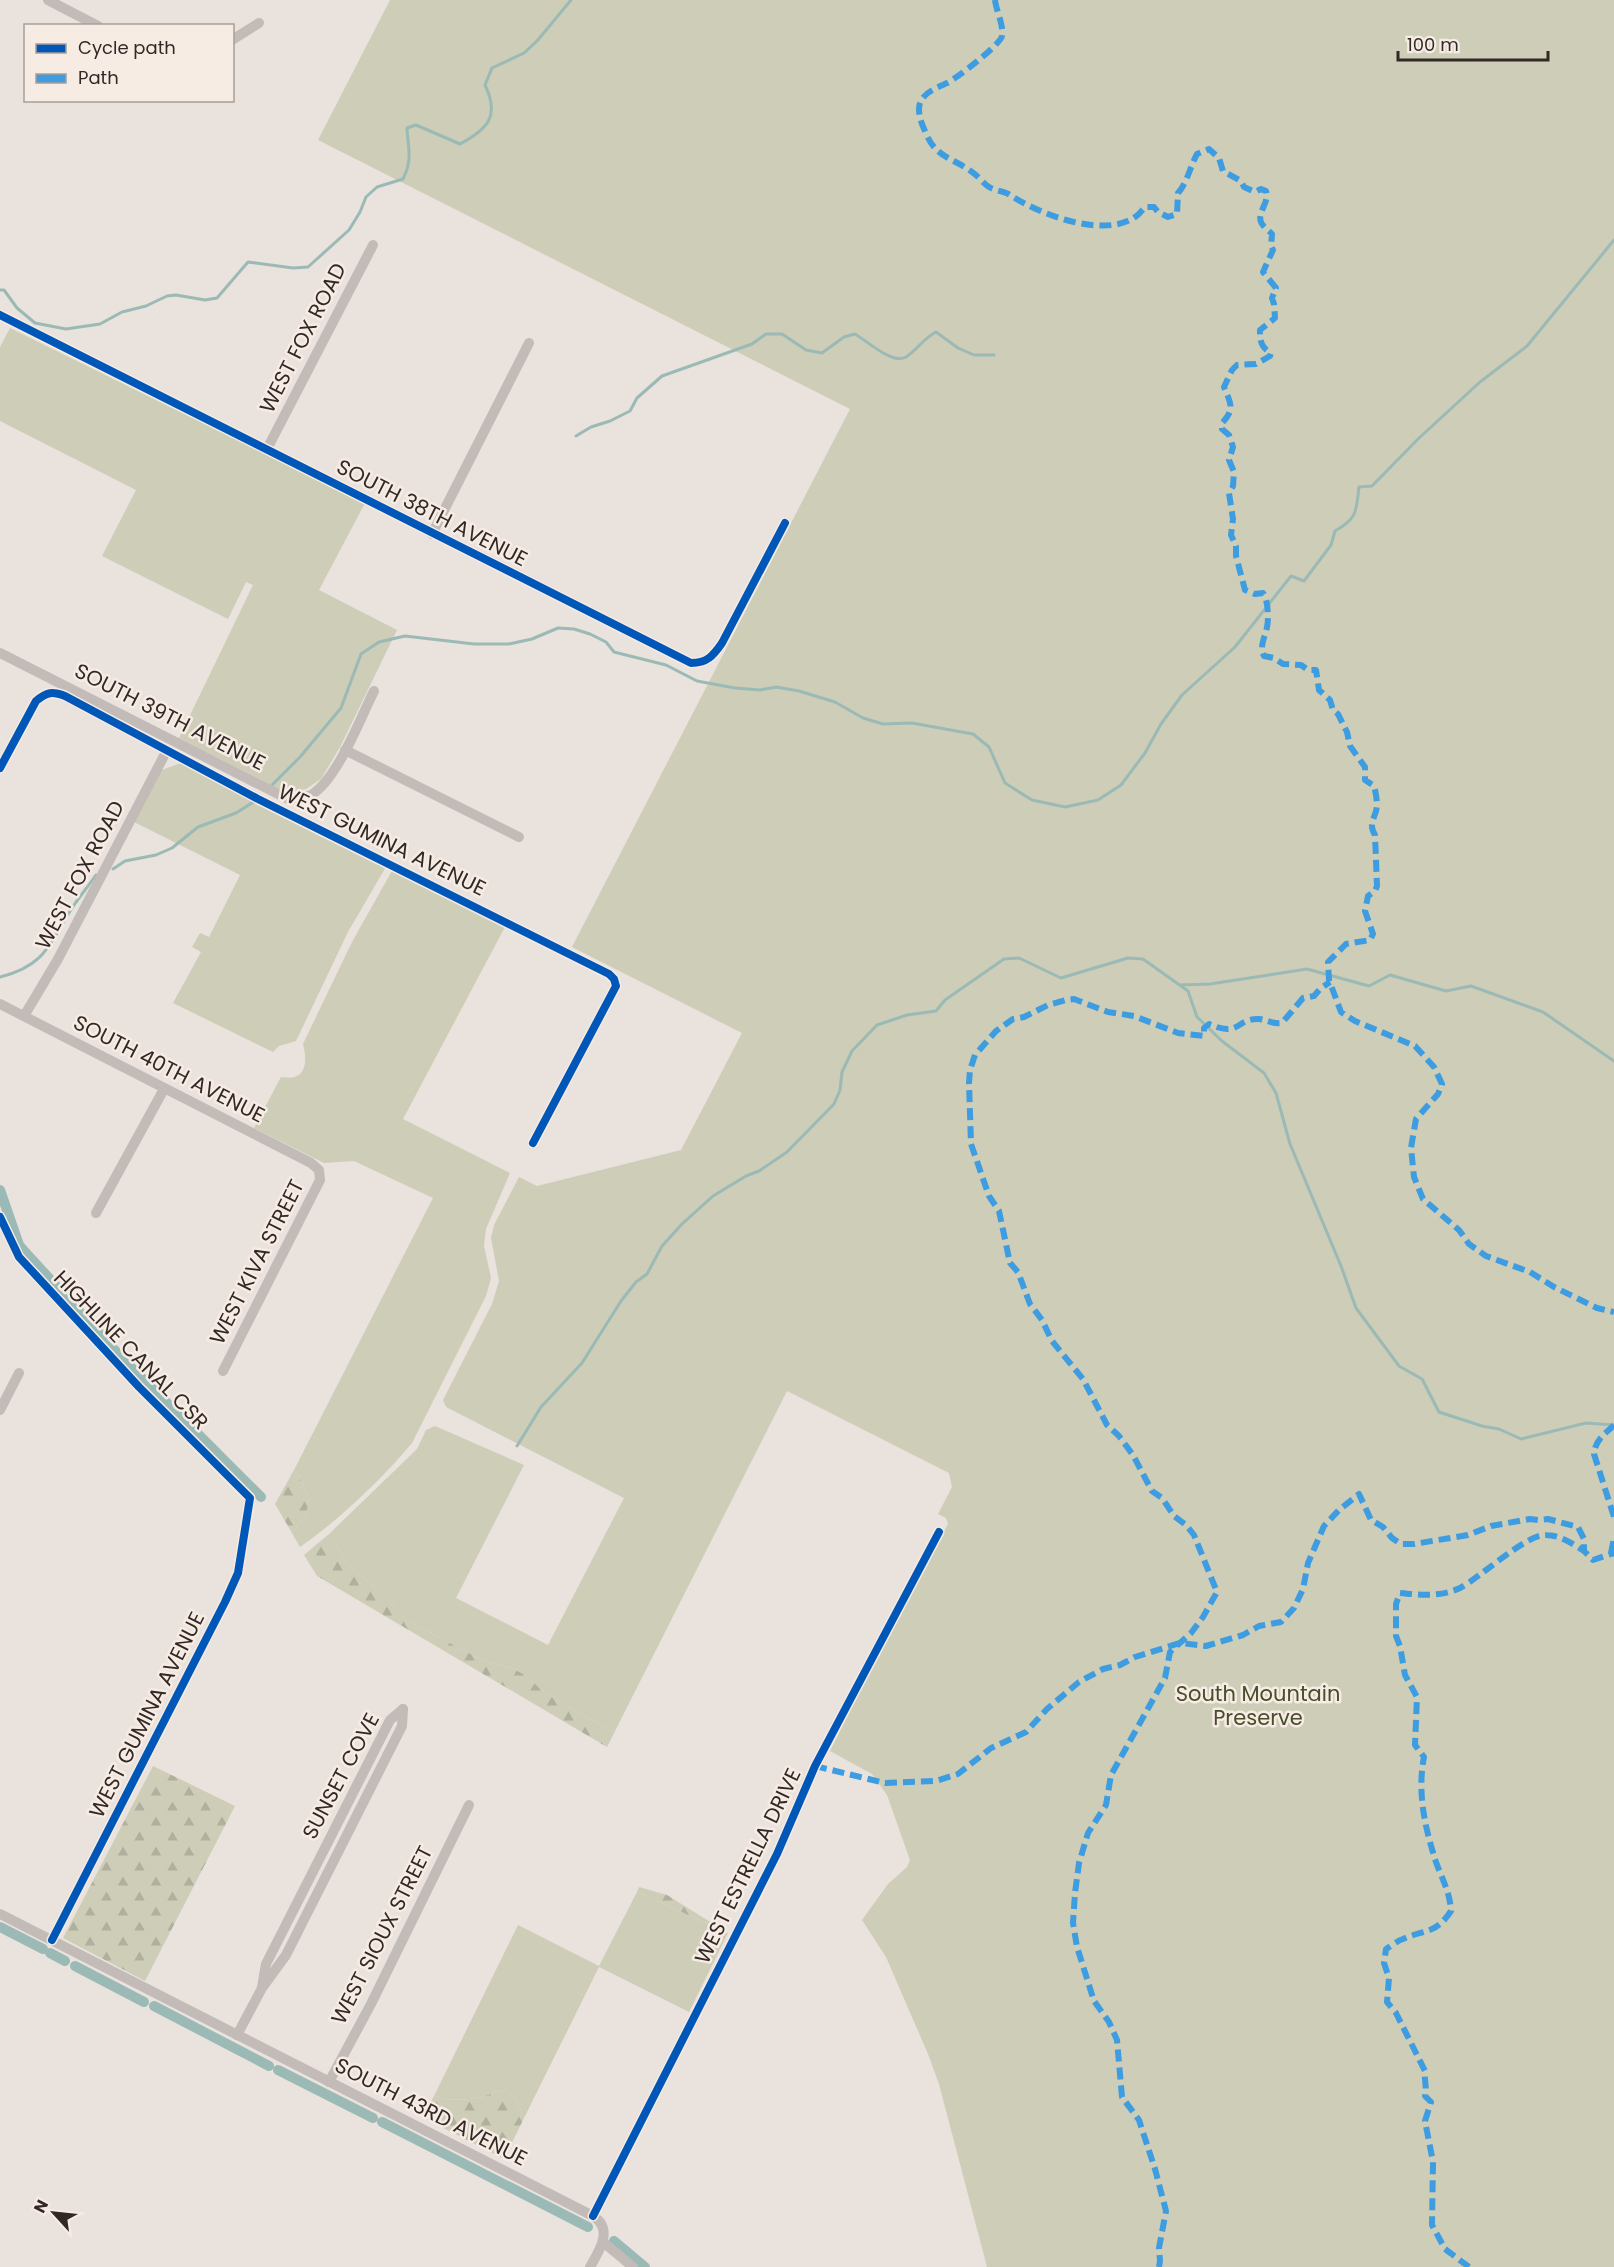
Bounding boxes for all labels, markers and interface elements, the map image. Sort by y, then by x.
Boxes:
legend [24,24,234,102]
scale bar [1398,24,1548,62]
text: 100 m [1407,32,1459,57]
text: Cycle path [78,35,176,60]
text: Path [78,65,119,90]
street label: WEST FOX ROAD [252,258,353,418]
street label: SOUTH 38TH AVENUE [332,452,533,573]
street label: SOUTH 39TH AVENUE [70,656,271,777]
street label: WEST GUMINA AVENUE [274,777,491,902]
street label: WEST FOX ROAD [28,795,131,954]
street label: SOUTH 40TH AVENUE [69,1008,270,1129]
street label: WEST KIVA STREET [202,1174,311,1349]
street label: HIGHLINE CANAL CSR [48,1264,215,1436]
street label: WEST GUMINA AVENUE [82,1607,211,1823]
park label: South Mountain Preserve [1176,1679,1340,1732]
street label: SUNSET COVE [295,1708,386,1844]
street label: WEST ESTRELLA DRIVE [688,1763,808,1968]
street label: WEST SIOUX STREET [324,1841,439,2029]
street label: SOUTH 43RD AVENUE [330,2050,532,2173]
north arrow [24,2183,84,2243]
text: N [28,2196,54,2217]

